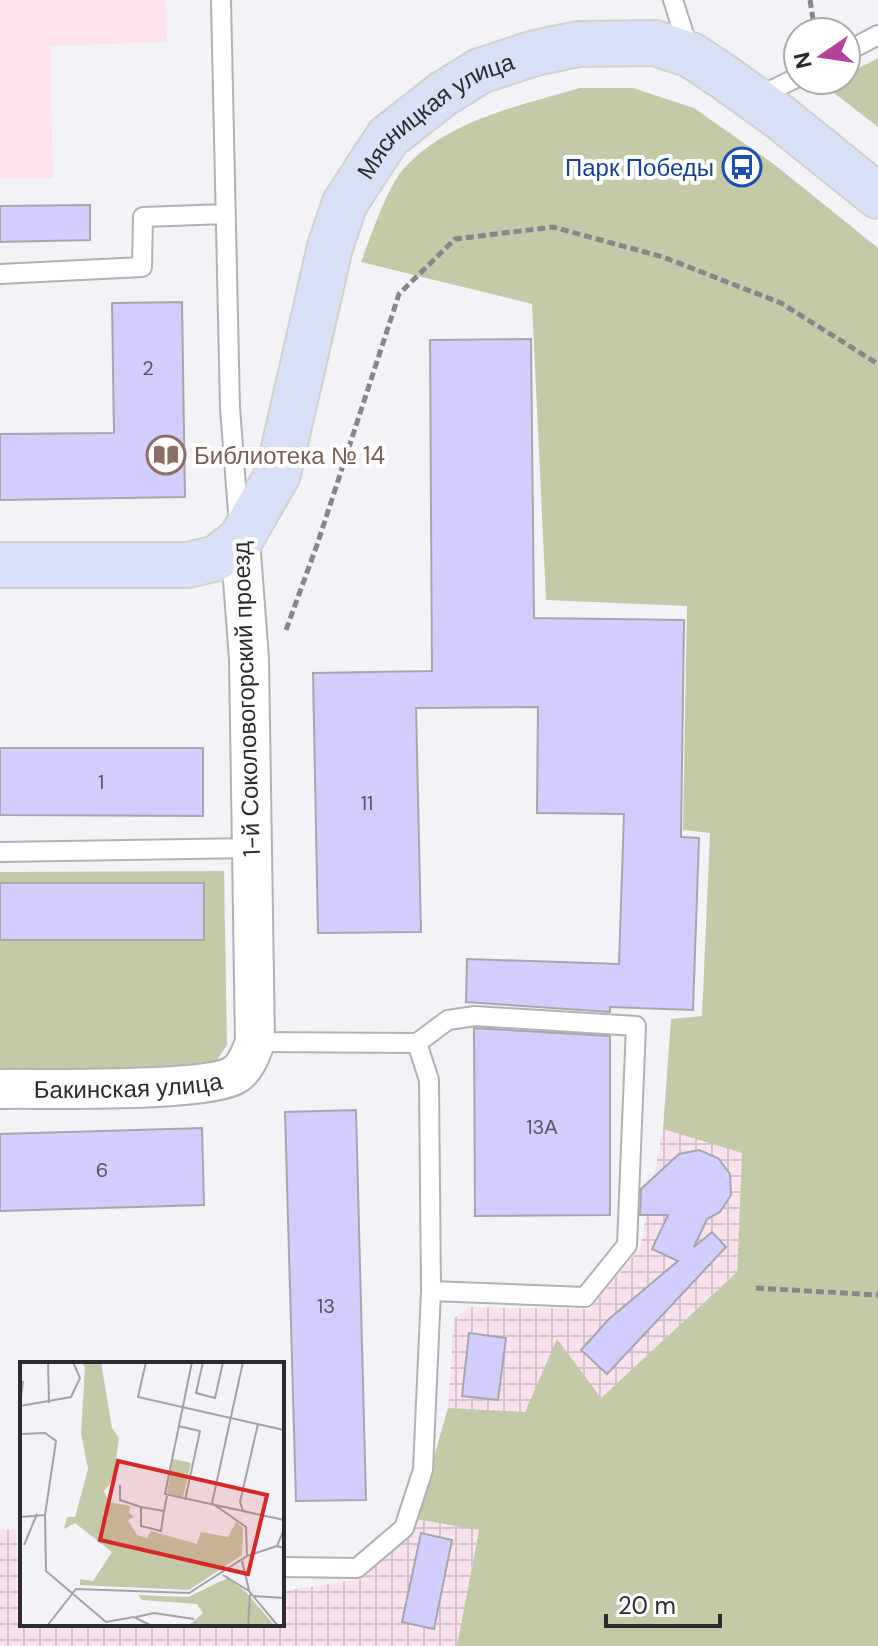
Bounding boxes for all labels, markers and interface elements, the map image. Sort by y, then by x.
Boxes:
north arrow [782,16,862,96]
street label: Мясницкая улица [349,45,519,185]
text: N [787,49,819,71]
bus stop icon: Парк Победы [721,146,763,188]
place label: Парк Победы [565,152,714,183]
house number: 2 [142,355,154,381]
library icon: Библиотека № 14 [145,434,187,476]
place label: Библиотека № 14 [194,440,385,471]
street label: 1-й Соколовогорский проезд [225,541,267,857]
house number: 1 [98,769,104,795]
house number: 11 [361,790,373,816]
street label: Бакинская улица [34,1064,225,1104]
house number: 13А [526,1114,558,1140]
house number: 6 [96,1157,108,1183]
house number: 13 [317,1293,335,1319]
inset map [20,1362,284,1626]
scale bar [606,1578,720,1628]
text: 20 m [618,1590,676,1621]

